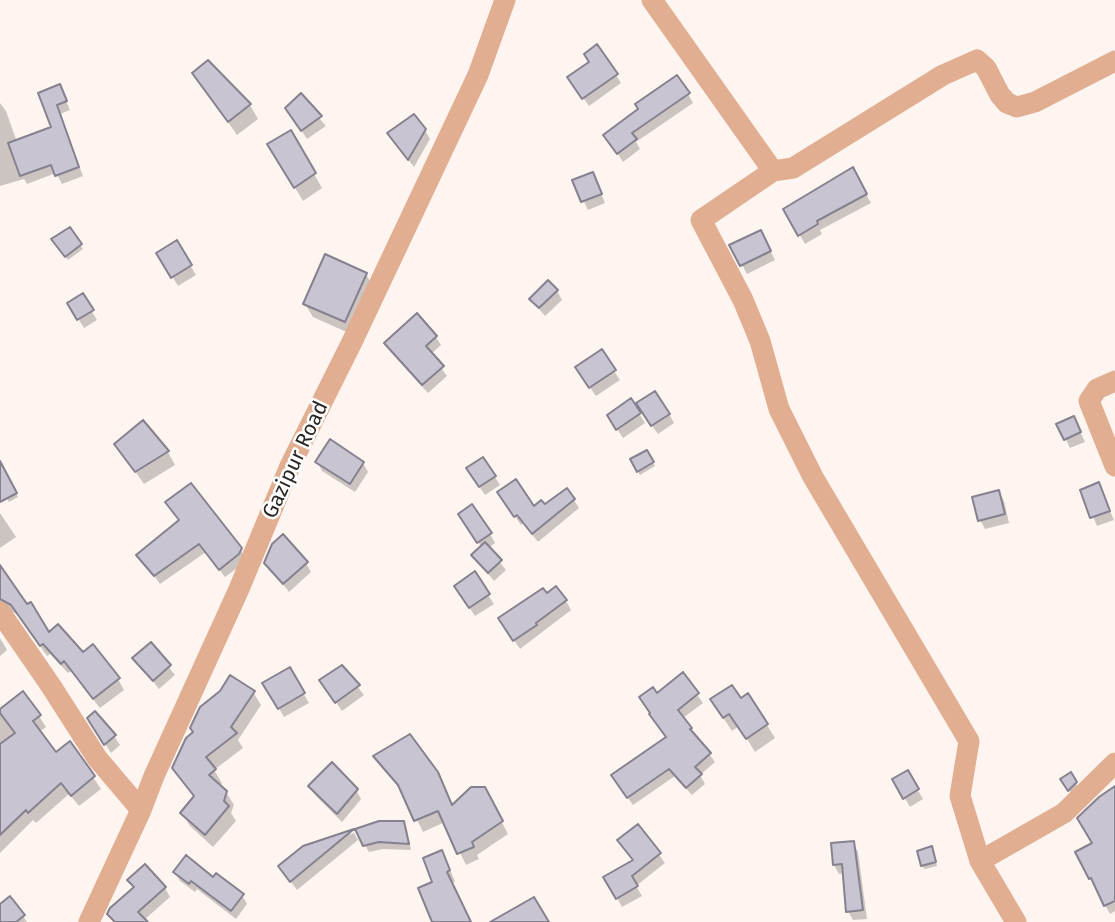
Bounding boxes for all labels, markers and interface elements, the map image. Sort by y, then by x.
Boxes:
street label: Gazipur Road [258,397,334,523]

